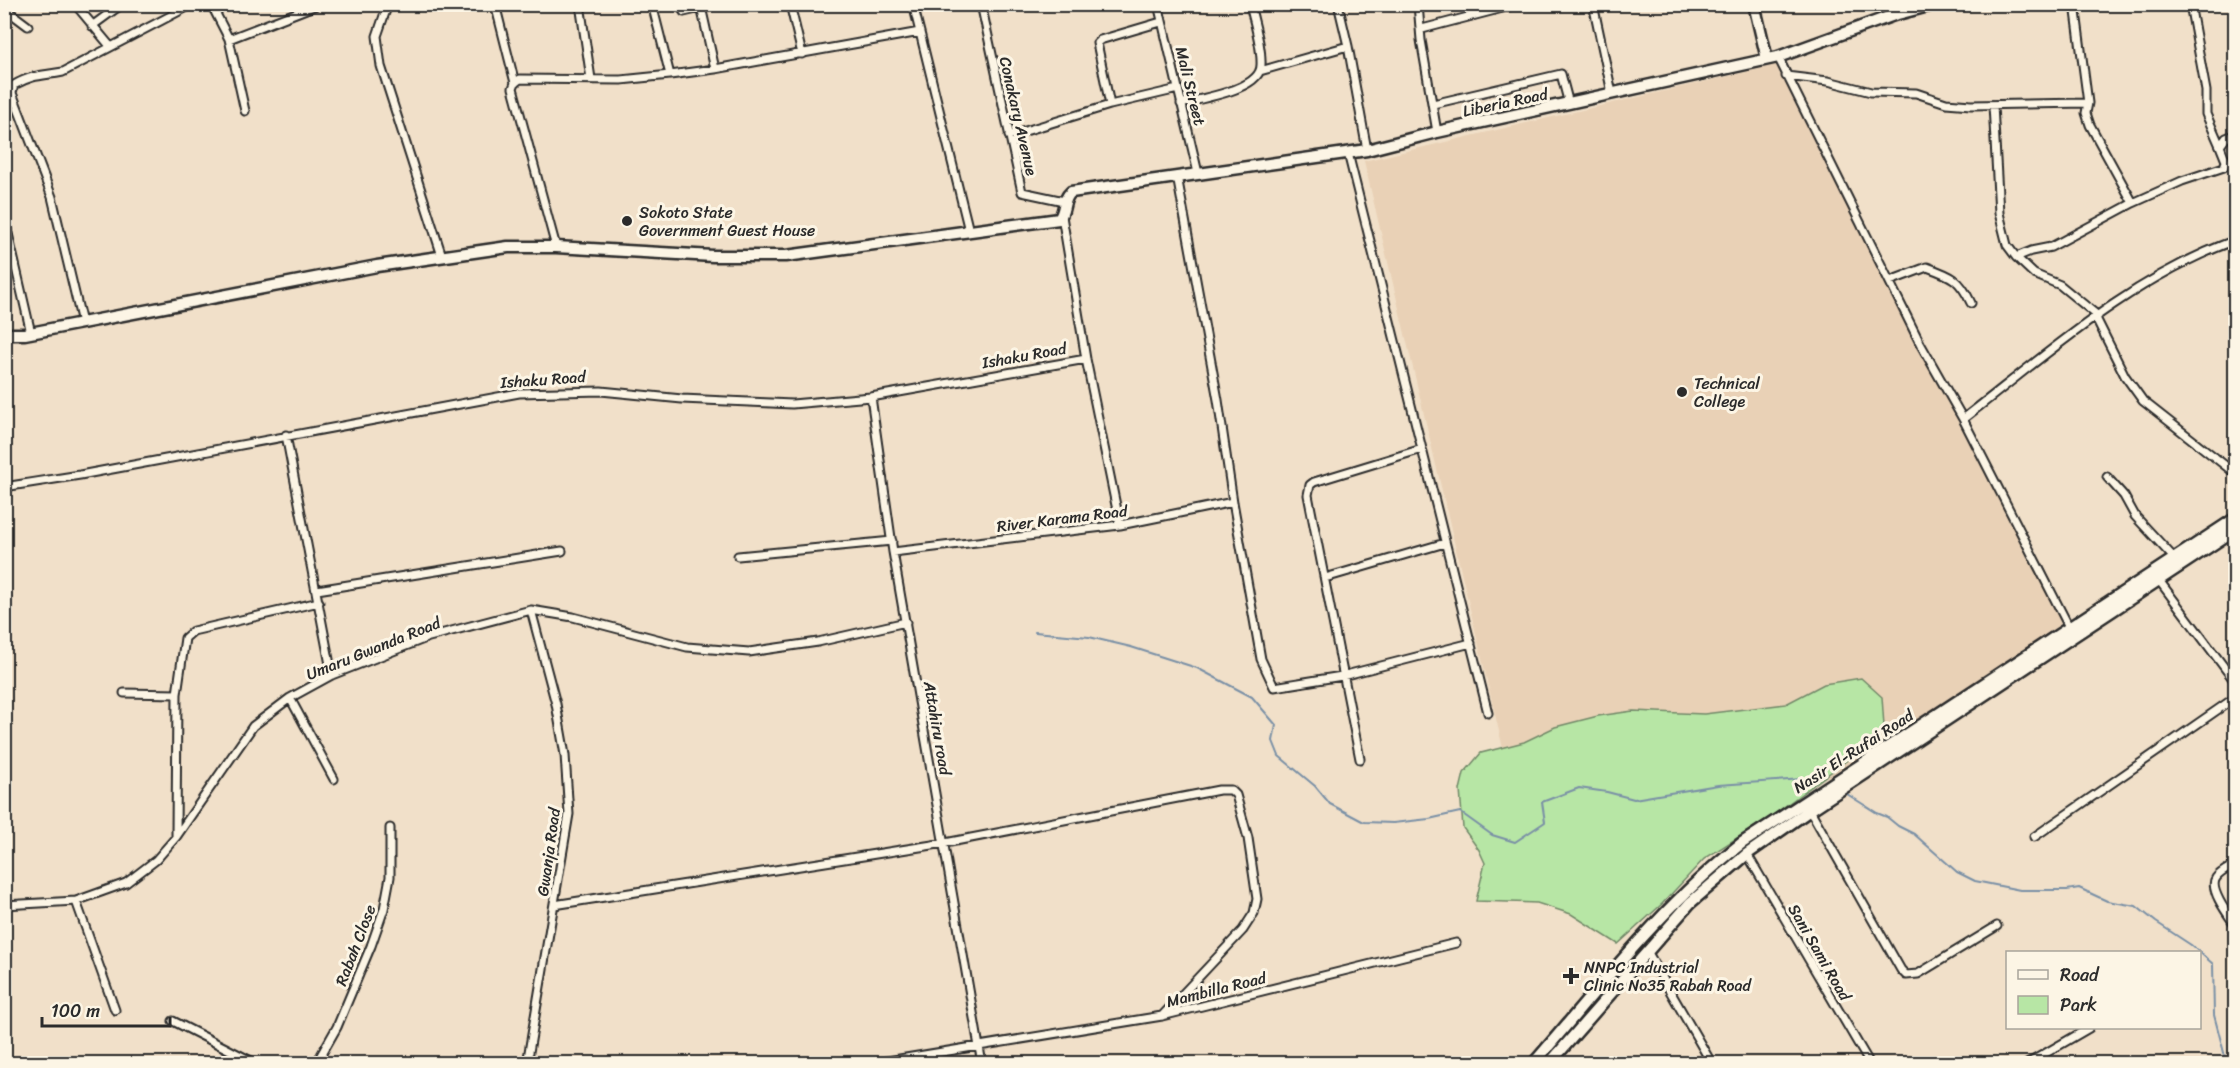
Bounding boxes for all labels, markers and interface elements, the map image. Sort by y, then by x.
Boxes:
street label: Mali Street [1167,43,1214,129]
street label: Conakary Avenue [991,54,1046,179]
street label: Liberia Road [1460,79,1552,126]
place label: Sokoto State Government Guest House [639,198,815,245]
marker: Sokoto State Government Guest House [620,214,634,228]
street label: Ishaku Road [979,334,1070,377]
street label: Ishaku Road [498,362,588,397]
place label: Technical College [1694,369,1760,416]
marker: Technical College [1675,385,1689,399]
street label: River Karama Road [995,496,1131,541]
street label: Umaru Gwanda Road [302,608,446,689]
street label: Attahiru road [915,678,960,779]
street label: Nasir El-Rufai Road [1787,701,1921,801]
street label: Gwanja Road [528,805,569,898]
street label: Sani Sami Road [1780,898,1860,1008]
street label: Rabah Close [327,900,384,990]
legend [2006,951,2201,1029]
place label: NNPC Industrial Clinic No35 Rabah Road [1584,953,1752,1000]
text: Road [2060,959,2100,991]
street label: Mambilla Road [1163,963,1271,1016]
marker: NNPC Industrial Clinic No35 Rabah Road [1562,967,1580,985]
text: Park [2060,989,2097,1021]
scale bar [42,990,170,1028]
text: 100 m [51,995,100,1027]

